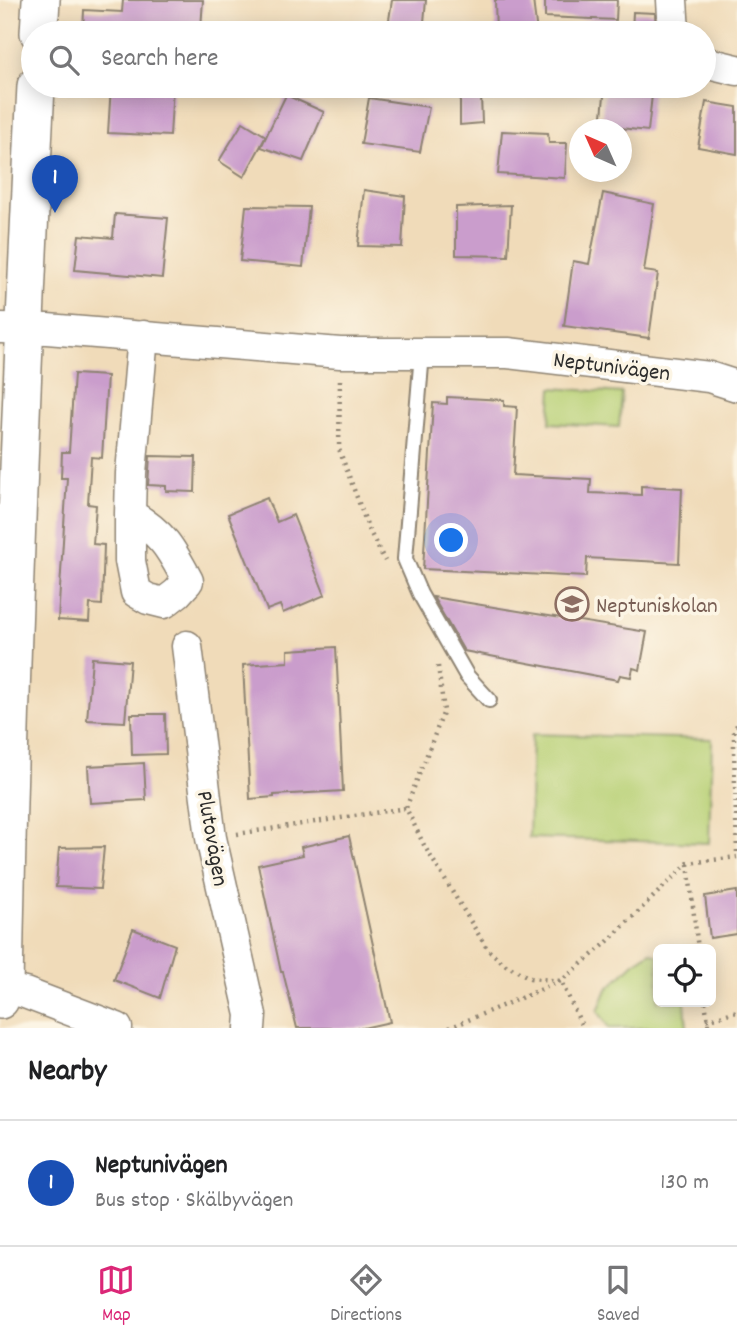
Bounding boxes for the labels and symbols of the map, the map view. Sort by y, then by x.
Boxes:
north arrow [569,119,632,182]
pin: 1 [32,155,78,213]
street label: Neptunivägen [551,345,672,392]
your location [434,523,468,557]
school or university icon: Neptuniskolan [553,585,591,623]
place label: Neptuniskolan [596,591,718,624]
street label: Plutovägen [186,788,235,889]

